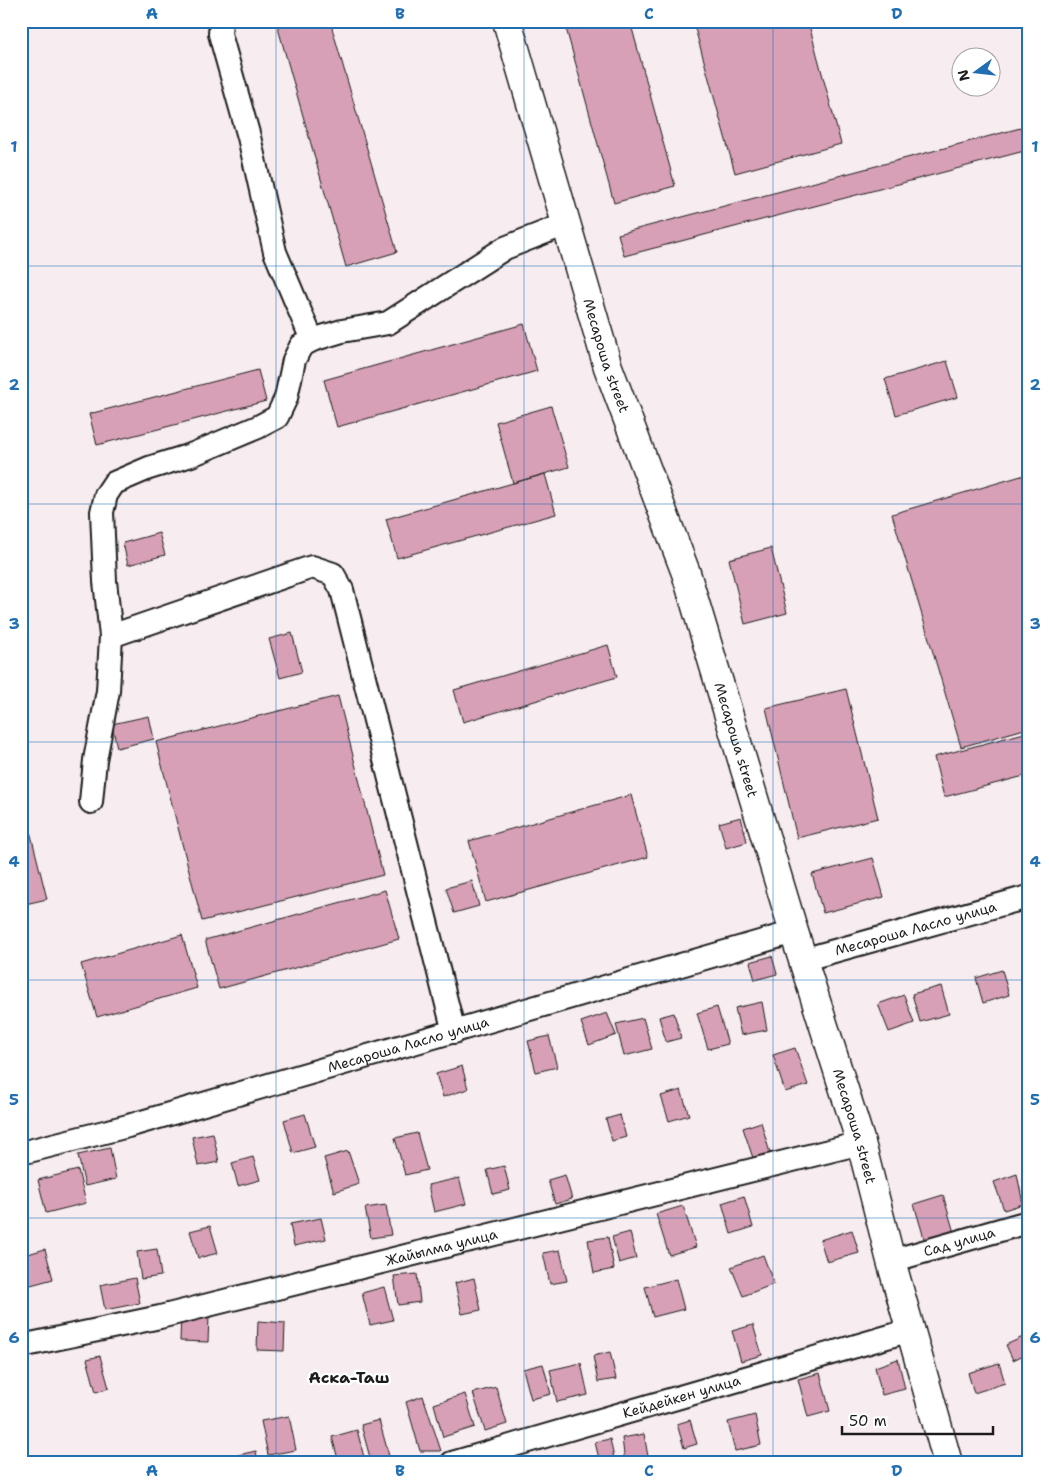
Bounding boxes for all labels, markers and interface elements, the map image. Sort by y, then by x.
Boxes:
text: A [146,3,158,24]
text: B [395,3,405,24]
text: C [644,3,654,24]
text: D [891,3,903,24]
north arrow [952,48,1002,98]
text: N [953,68,974,83]
text: 1 [10,136,18,157]
text: 1 [1031,136,1039,157]
street label: Месароша street [579,296,633,415]
text: 2 [8,374,20,395]
text: 2 [1029,374,1041,395]
text: 3 [8,613,20,634]
text: 3 [1029,613,1041,634]
street label: Месароша street [710,680,762,800]
text: 4 [8,851,20,872]
text: 4 [1029,851,1041,872]
street label: Месароша Ласло улица [833,897,999,959]
street label: Месароша Ласло улица [325,1012,491,1076]
street label: Месароша street [829,1066,880,1186]
text: 5 [9,1089,19,1110]
text: 5 [1030,1089,1040,1110]
street label: Сад улица [922,1223,997,1260]
street label: Жайылма улица [384,1225,499,1270]
text: 6 [8,1327,20,1348]
text: 6 [1029,1327,1041,1348]
district label: Аска-Таш [308,1367,390,1388]
street label: Кейдейкен улица [621,1371,743,1422]
scale bar [842,1404,993,1436]
text: 50 m [849,1411,887,1431]
text: A [146,1460,158,1481]
text: B [395,1460,405,1481]
text: C [644,1460,654,1481]
text: D [891,1460,903,1481]

